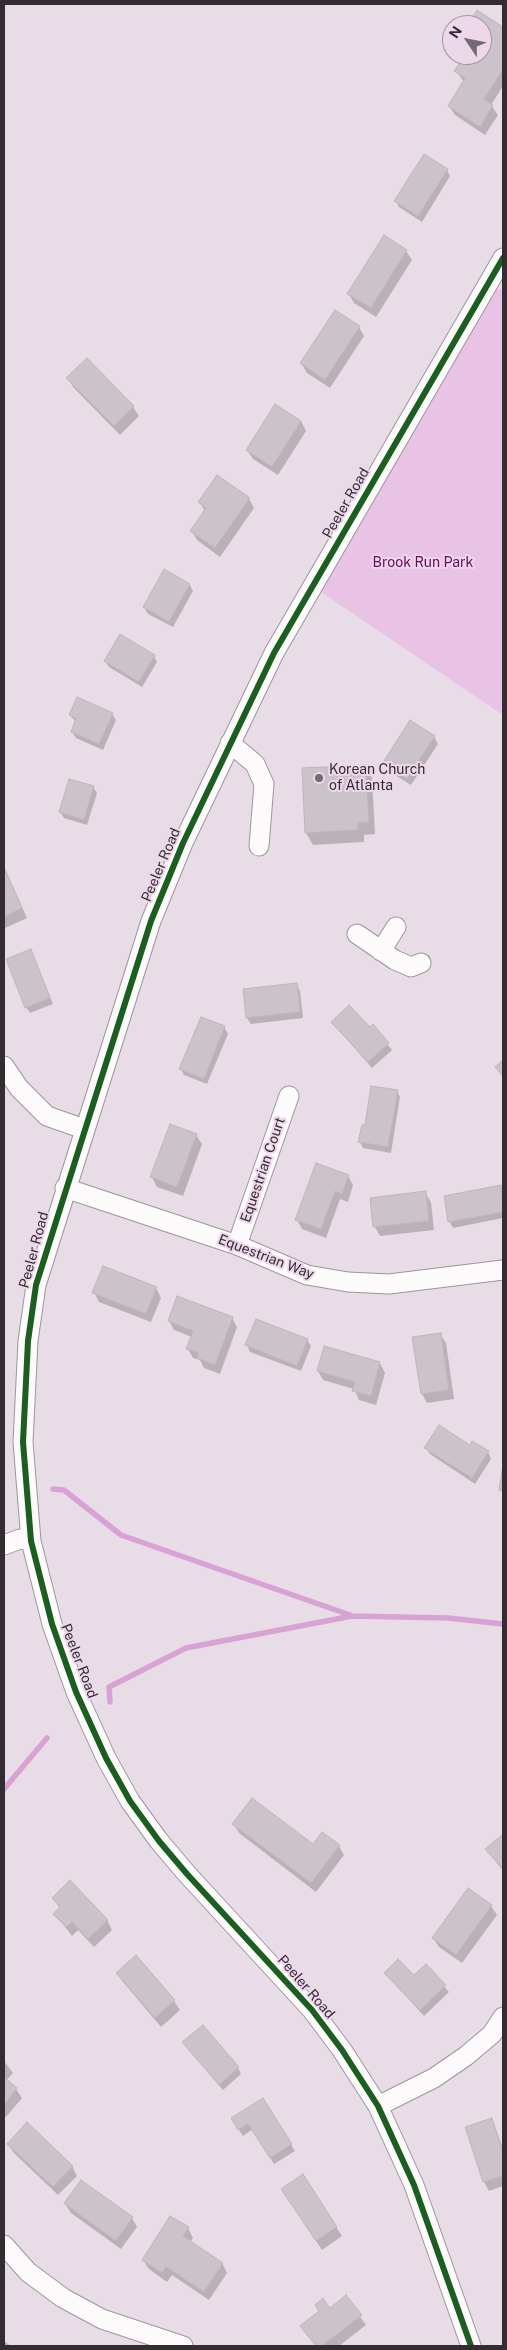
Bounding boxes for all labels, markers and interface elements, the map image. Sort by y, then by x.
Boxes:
north arrow [442,15,492,65]
text: N [446,23,465,41]
street label: Peeler Road [319,465,373,541]
park label: Brook Run Park [373,555,473,571]
place label: Korean Church of Atlanta [329,762,425,794]
marker: Korean Church of Atlanta [313,772,325,784]
street label: Peeler Road [138,826,184,904]
street label: Equestrian Court [237,1115,289,1225]
street label: Peeler Road [16,1210,52,1290]
street label: Equestrian Way [216,1231,316,1283]
street label: Peeler Road [57,1621,101,1701]
street label: Peeler Road [274,1952,338,2022]

